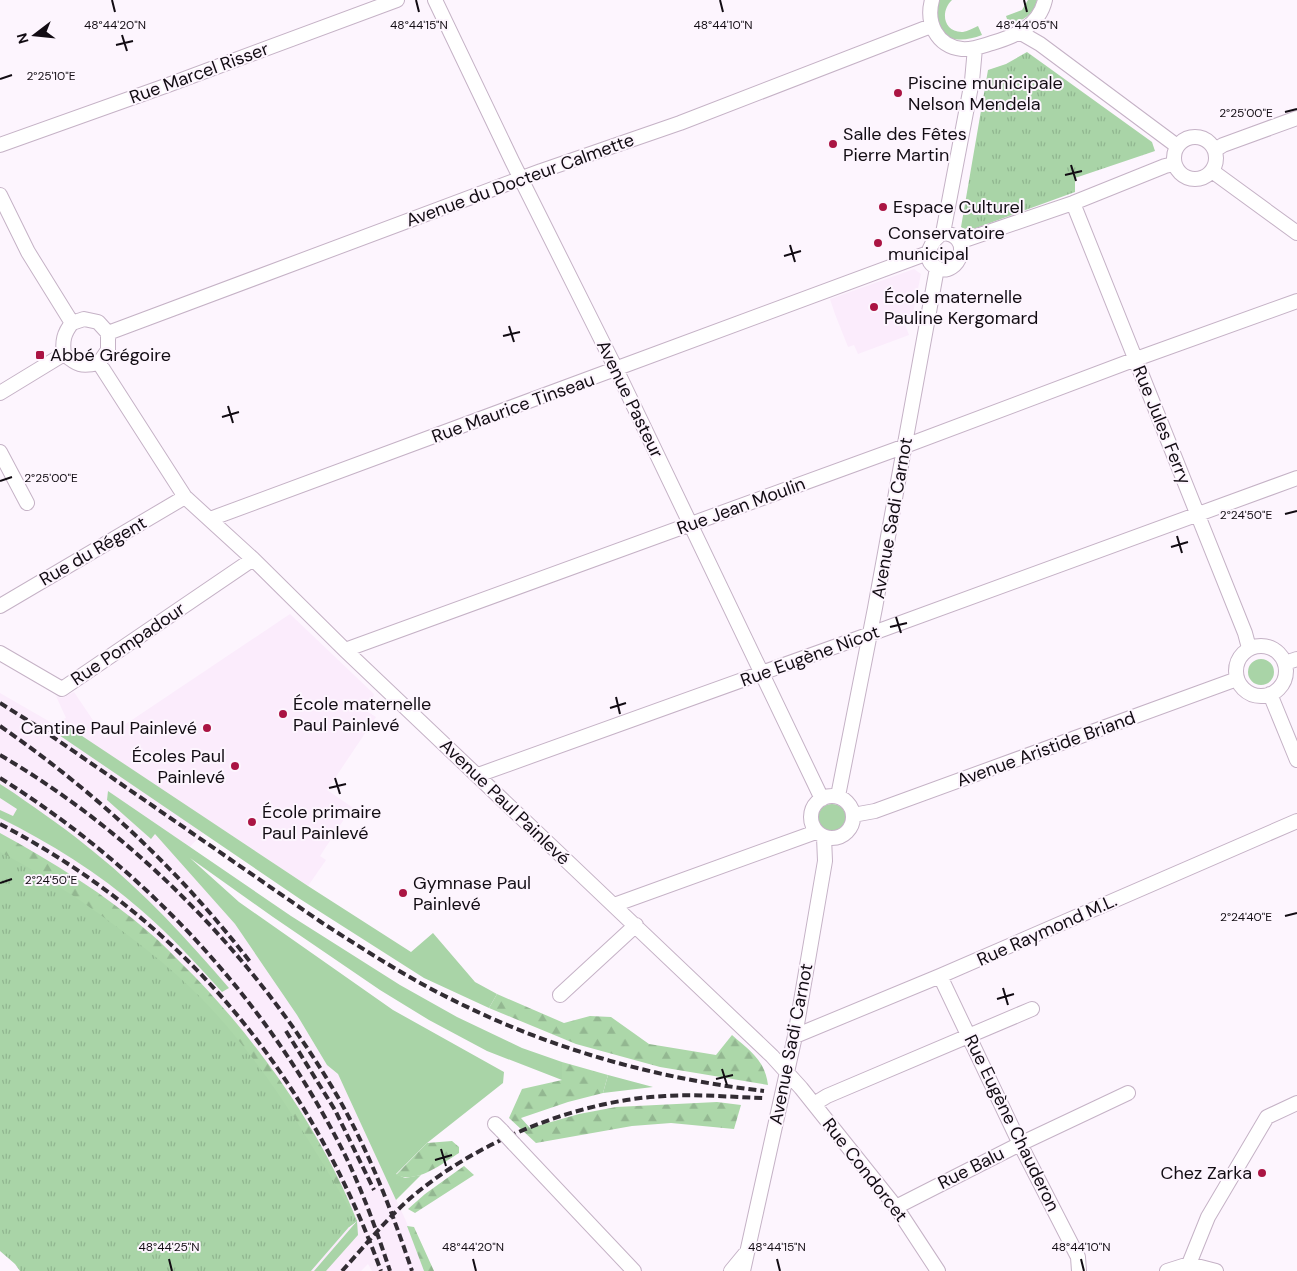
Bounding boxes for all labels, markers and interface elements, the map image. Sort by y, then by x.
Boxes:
north arrow [10,10,60,60]
text: 48°44'20"N [84,17,146,33]
text: 48°44'15"N [390,17,448,33]
text: 48°44'10"N [694,17,752,33]
text: 48°44'05"N [996,17,1058,33]
text: N [12,31,33,46]
street label: Rue Marcel Risser [126,37,272,109]
text: 2°25'10"E [26,68,76,84]
place label: Piscine municipale Nelson Mendela [908,71,1063,116]
marker: Piscine municipale Nelson Mendela [892,87,904,99]
text: 2°25'00"E [1219,105,1273,121]
place label: Salle des Fêtes Pierre Martin [843,122,967,167]
street label: Avenue du Docteur Calmette [403,128,637,232]
marker: Salle des Fêtes Pierre Martin [827,138,839,150]
place label: Espace Culturel [893,195,1024,219]
marker: Espace Culturel [877,201,889,213]
place label: Conservatoire municipal [888,221,1005,266]
marker: Conservatoire municipal [872,237,884,249]
place label: École maternelle Pauline Kergomard [884,285,1038,330]
marker: École maternelle Pauline Kergomard [868,301,880,313]
street label: Avenue Pasteur [591,336,669,462]
place label: Abbé Grégoire [50,343,171,367]
marker: Abbé Grégoire [34,349,46,361]
street label: Rue Jules Ferry [1127,362,1197,488]
street label: Rue Maurice Tinseau [428,367,598,449]
street label: Avenue Sadi Carnot [866,435,918,601]
text: 2°25'00"E [24,470,78,486]
street label: Rue Jean Moulin [673,472,809,540]
text: 2°24'50"E [1220,507,1272,523]
street label: Rue du Régent [35,511,151,591]
street label: Rue Pompadour [66,597,190,691]
street label: Rue Eugène Nicot [737,620,883,692]
place label: École maternelle Paul Painlevé [293,692,431,737]
street label: Avenue Aristide Briand [953,705,1139,793]
marker: École maternelle Paul Painlevé [277,708,289,720]
place label: Cantine Paul Painlevé [21,716,197,740]
marker: Cantine Paul Painlevé [201,722,213,734]
street label: Avenue Paul Painlevé [435,733,575,871]
place label: Écoles Paul Painlevé [132,744,225,789]
marker: Écoles Paul Painlevé [229,760,241,772]
place label: École primaire Paul Painlevé [262,800,381,845]
marker: École primaire Paul Painlevé [246,816,258,828]
place label: Gymnase Paul Painlevé [413,871,531,916]
text: 2°24'50"E [25,872,77,888]
marker: Gymnase Paul Painlevé [397,887,409,899]
street label: Rue Raymond M.L. [973,888,1121,972]
text: 2°24'40"E [1220,909,1272,925]
street label: Avenue Sadi Carnot [764,961,818,1127]
street label: Rue Eugène Chauderon [959,1031,1065,1215]
street label: Rue Condorcet [817,1113,913,1227]
street label: Rue Balu [934,1141,1008,1195]
place label: Chez Zarka [1161,1161,1252,1185]
marker: Chez Zarka [1256,1167,1268,1179]
text: 48°44'25"N [139,1239,200,1255]
text: 48°44'20"N [442,1239,504,1255]
text: 48°44'15"N [748,1239,806,1255]
text: 48°44'10"N [1052,1239,1110,1255]

